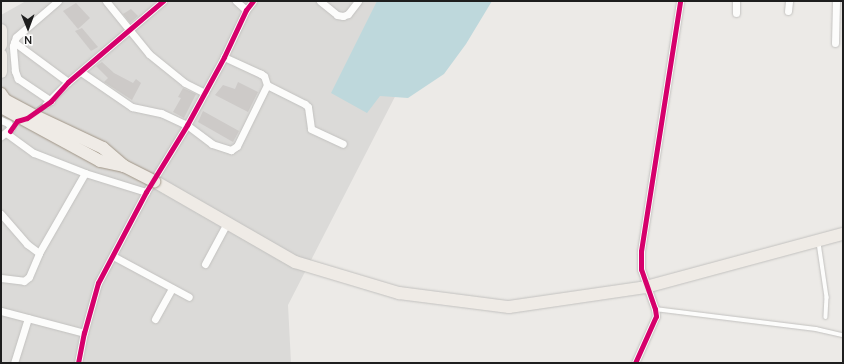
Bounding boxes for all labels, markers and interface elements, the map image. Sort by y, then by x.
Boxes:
north arrow [8,8,48,48]
text: N [24,33,32,48]

